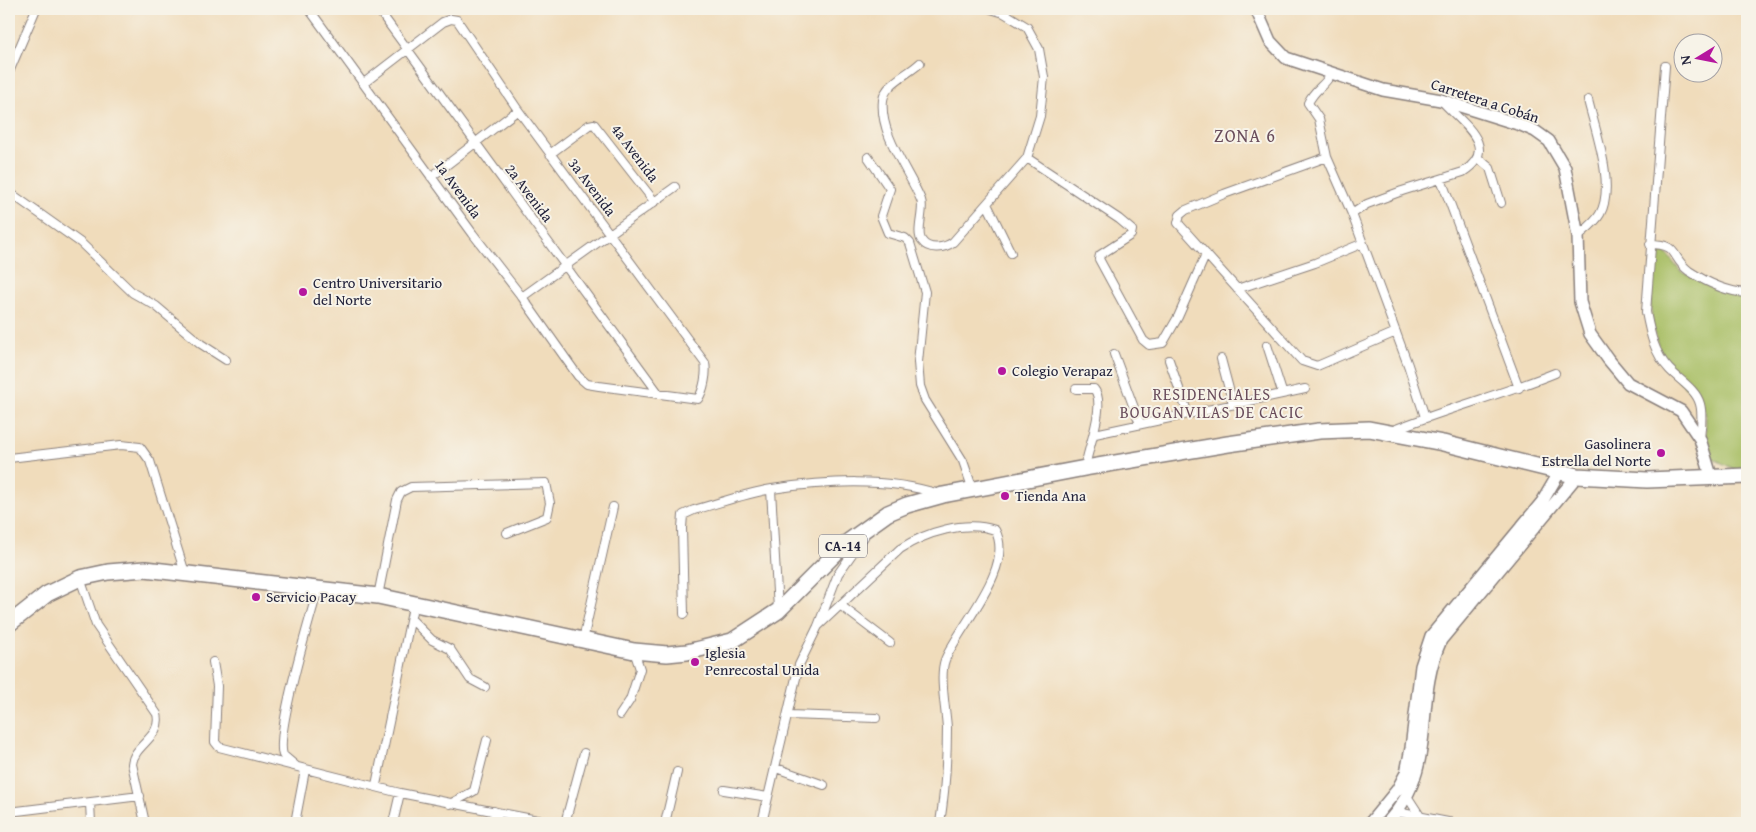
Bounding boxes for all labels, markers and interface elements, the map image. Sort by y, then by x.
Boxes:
north arrow [1674,32,1724,82]
text: N [1674,53,1696,67]
street label: Carretera a Cobán [1428,73,1543,128]
street label: 4a Avenida [607,119,664,186]
district label: ZONA 6 [1214,122,1276,149]
street label: 3a Avenida [564,153,621,220]
street label: 1a Avenida [430,155,487,222]
street label: 2a Avenida [501,159,558,226]
place label: Centro Universitario del Norte [313,272,443,310]
marker: Centro Universitario del Norte [297,286,309,298]
place label: Colegio Verapaz [1012,360,1113,381]
marker: Colegio Verapaz [996,365,1008,377]
district label: RESIDENCIALES BOUGANVILAS DE CACIC [1120,382,1304,424]
place label: Gasolinera Estrella del Norte [1542,433,1651,471]
marker: Gasolinera Estrella del Norte [1655,447,1667,459]
place label: Tienda Ana [1015,485,1086,506]
marker: Tienda Ana [999,490,1011,502]
road number: CA-14 [819,534,867,558]
place label: Servicio Pacay [266,586,357,607]
marker: Servicio Pacay [250,591,262,603]
place label: Iglesia Penrecostal Unida [705,642,819,680]
marker: Iglesia Penrecostal Unida [689,656,701,668]

